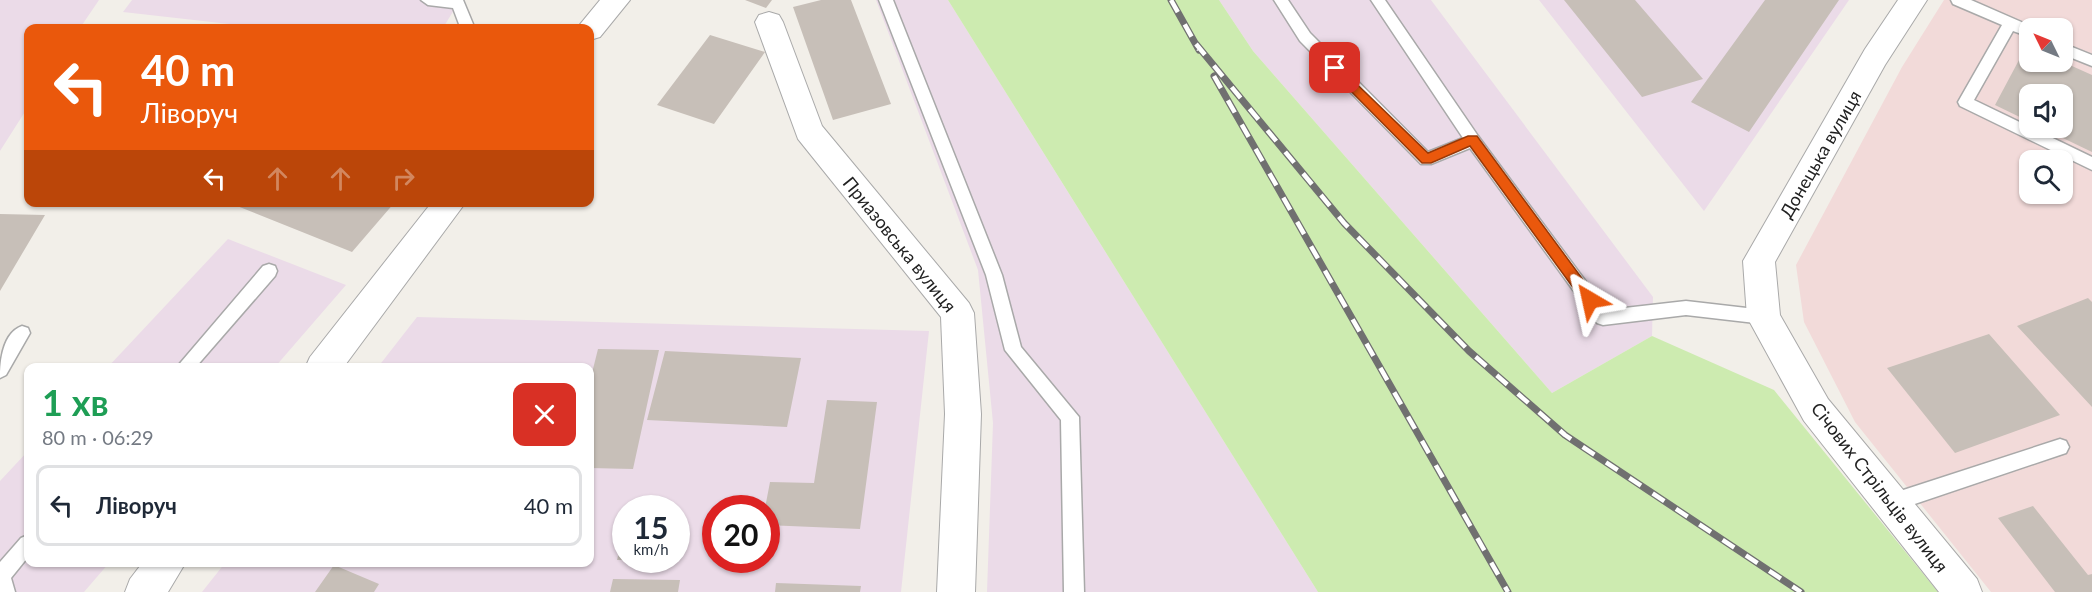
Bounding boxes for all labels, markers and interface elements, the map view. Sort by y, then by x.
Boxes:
north arrow [2019,18,2073,72]
map controls [2019,18,2073,204]
pin [1309,42,1360,93]
text: 40 m [141,45,235,95]
icon: left [42,48,120,126]
icon: arrive [1318,51,1351,84]
button: sound [2019,84,2073,138]
street label: Донецька вулиця [1775,86,1865,222]
text: Ліворуч [141,96,238,129]
button: search [2019,150,2073,204]
icon: left [198,162,231,195]
icon: ahead [261,162,294,195]
icon: ahead [324,162,357,195]
icon: right [387,162,420,195]
street label: Приазовська вулиця [839,172,961,316]
position arrow [1558,268,1622,332]
text: 1 хв [42,380,109,424]
button: close [513,383,576,446]
street label: Січових Стрільців вулиця [1807,398,1953,576]
text: 80 m · 06:29 [42,425,154,449]
icon: left [45,489,78,522]
text: Ліворуч [96,492,177,519]
text: 40 m [524,492,573,519]
speed limit sign: 20 [702,495,780,573]
text: 15 [634,509,668,545]
text: km/h [633,540,669,558]

